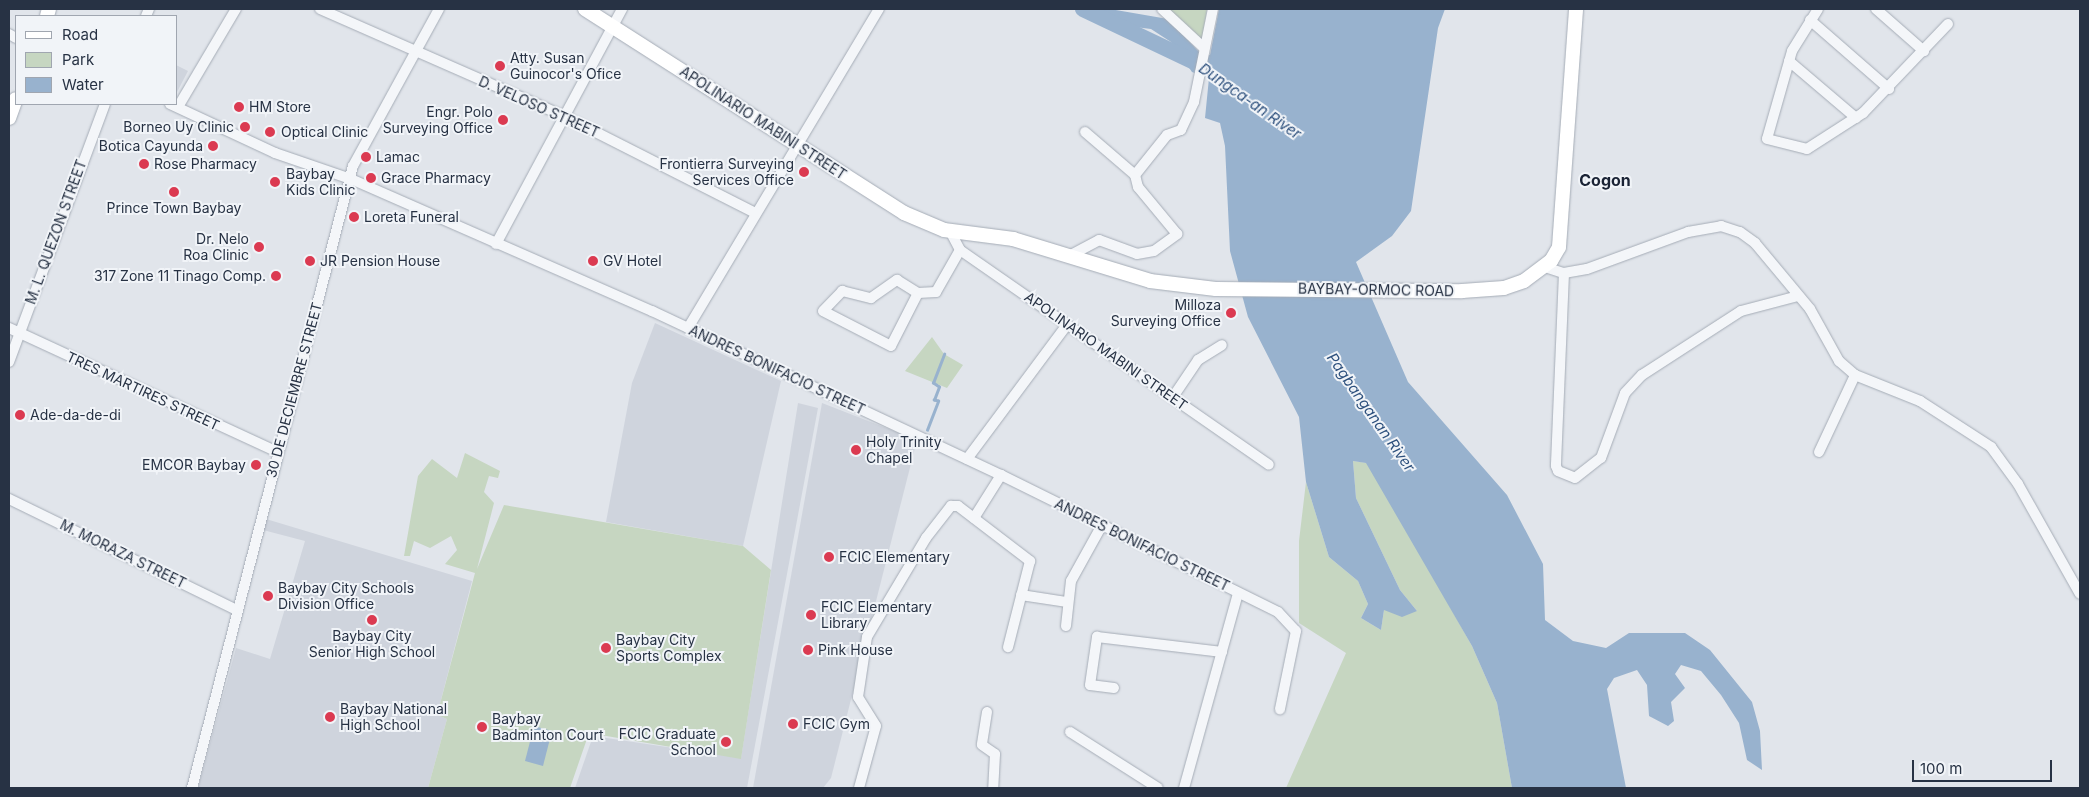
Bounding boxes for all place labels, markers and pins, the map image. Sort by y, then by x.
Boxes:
place label: Atty. Susan Guinocor's Ofice [510,50,621,82]
marker: Atty. Susan Guinocor's Ofice [494,60,506,72]
place label: HM Store [249,99,311,115]
marker: HM Store [233,101,245,113]
place label: Engr. Polo Surveying Office [383,104,493,136]
marker: Engr. Polo Surveying Office [497,114,509,126]
place label: Borneo Uy Clinic [123,119,234,135]
marker: Borneo Uy Clinic [238,120,252,134]
place label: Optical Clinic [281,124,368,140]
marker: Optical Clinic [263,125,277,139]
place label: Botica Cayunda [99,138,203,154]
marker: Botica Cayunda [207,140,219,152]
place label: Lamac [376,149,420,165]
marker: Lamac [360,151,372,163]
place label: Rose Pharmacy [154,156,257,172]
place label: Frontierra Surveying Services Office [659,156,794,188]
marker: Rose Pharmacy [138,158,150,170]
place label: Baybay Kids Clinic [286,166,356,198]
marker: Frontierra Surveying Services Office [798,166,810,178]
place label: Grace Pharmacy [381,170,491,186]
marker: Grace Pharmacy [365,172,377,184]
marker: Baybay Kids Clinic [268,175,282,189]
marker: Prince Town Baybay [168,186,180,198]
place label: Prince Town Baybay [107,200,241,216]
place label: Loreta Funeral [364,209,459,225]
marker: Loreta Funeral [348,211,360,223]
place label: Dr. Nelo Roa Clinic [183,231,249,264]
marker: Dr. Nelo Roa Clinic [253,241,265,253]
place label: JR Pension House [320,253,440,269]
place label: GV Hotel [603,253,662,269]
marker: JR Pension House [304,255,316,267]
marker: GV Hotel [587,255,599,267]
place label: 317 Zone 11 Tinago Comp. [94,268,266,284]
marker: 317 Zone 11 Tinago Comp. [270,270,282,282]
place label: Milloza Surveying Office [1111,297,1221,330]
marker: Milloza Surveying Office [1225,307,1237,319]
place label: Ade-da-de-di [30,407,121,423]
marker: Ade-da-de-di [14,409,26,421]
place label: Holy Trinity Chapel [866,434,942,467]
marker: Holy Trinity Chapel [850,444,862,456]
place label: EMCOR Baybay [142,457,246,473]
marker: EMCOR Baybay [250,459,262,471]
place label: FCIC Elementary [839,549,950,565]
marker: FCIC Elementary [823,551,835,563]
place label: Baybay City Schools Division Office [278,580,414,612]
marker: Baybay City Schools Division Office [262,590,274,602]
place label: FCIC Elementary Library [821,599,932,632]
marker: FCIC Elementary Library [805,609,817,621]
marker: Baybay City Senior High School [366,614,378,626]
place label: Baybay City Senior High School [309,628,435,660]
place label: Baybay City Sports Complex [616,632,722,664]
marker: Baybay City Sports Complex [600,642,612,654]
place label: Pink House [818,642,893,658]
marker: Pink House [802,644,814,656]
place label: Baybay National High School [340,701,447,734]
marker: Baybay National High School [324,711,336,723]
place label: Baybay Badminton Court [492,711,604,744]
place label: FCIC Gym [803,716,870,732]
marker: FCIC Gym [787,718,799,730]
marker: Baybay Badminton Court [476,721,488,733]
place label: FCIC Graduate School [619,726,716,759]
marker: FCIC Graduate School [720,736,732,748]

